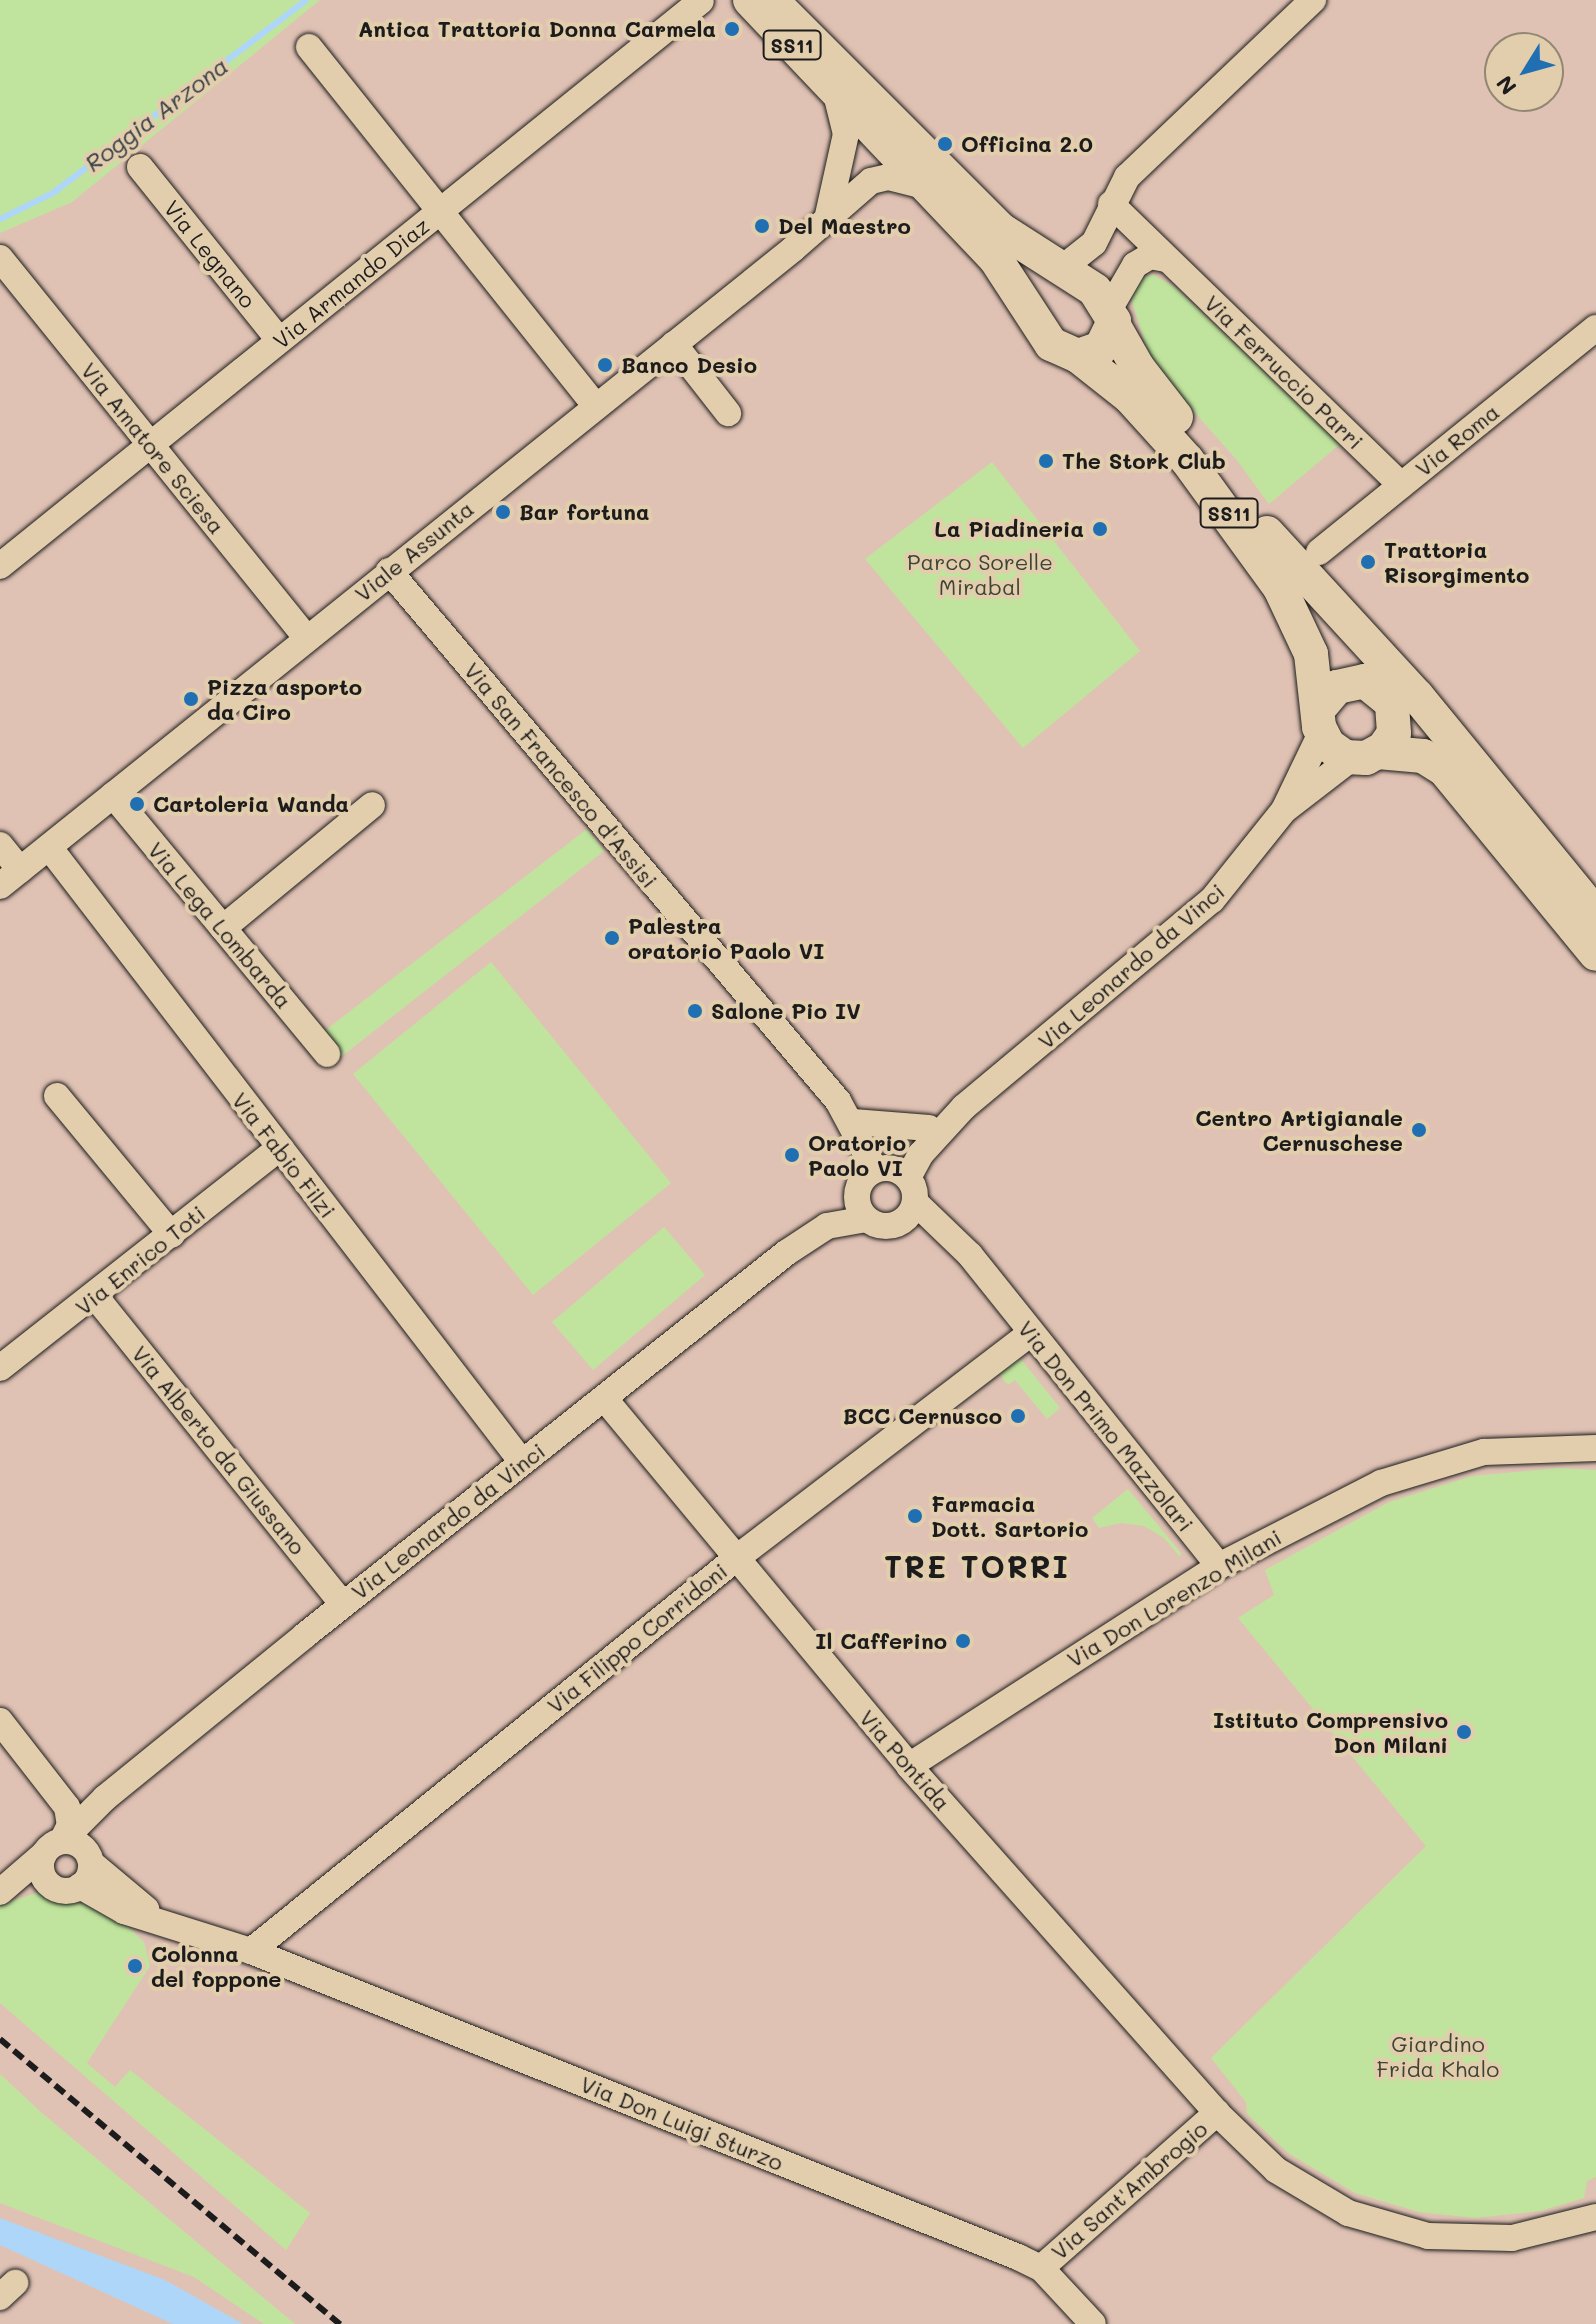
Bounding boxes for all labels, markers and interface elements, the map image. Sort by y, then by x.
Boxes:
place label: Antica Trattoria Donna Carmela [358,16,716,42]
marker: Antica Trattoria Donna Carmela [723,20,741,38]
road number: SS11 [762,29,822,61]
north arrow [1484,32,1564,112]
water label: Roggia Arzona [79,51,233,177]
text: N [1489,70,1523,101]
place label: Officina 2.0 [961,131,1093,157]
marker: Officina 2.0 [936,135,954,153]
street label: Via Legnano [159,195,261,313]
street label: Via Armando Diaz [268,212,434,354]
place label: Del Maestro [778,213,911,239]
marker: Del Maestro [753,217,771,235]
street label: Via Ferruccio Parri [1199,289,1369,455]
place label: Banco Desio [621,352,757,378]
marker: Banco Desio [596,356,614,374]
street label: Via Amatore Sciesa [76,357,230,539]
street label: Via Roma [1410,398,1504,482]
place label: The Stork Club [1062,448,1226,474]
marker: The Stork Club [1037,452,1055,470]
street label: Viale Assunta [349,495,479,607]
road number: SS11 [1199,497,1259,529]
place label: Bar fortuna [519,499,649,525]
marker: Bar fortuna [494,503,512,521]
place label: La Piadineria [934,516,1084,542]
marker: La Piadineria [1091,520,1109,538]
place label: Trattoria Risorgimento [1384,536,1529,588]
park label: Parco Sorelle Mirabal [907,548,1053,600]
marker: Trattoria Risorgimento [1359,553,1377,571]
street label: Via San Francesco d'Assisi [459,657,663,893]
place label: Pizza asporto da Ciro [207,673,362,724]
marker: Pizza asporto da Ciro [182,690,200,708]
place label: Cartoleria Wanda [153,791,349,817]
marker: Cartoleria Wanda [128,795,146,813]
street label: Via Lega Lombarda [143,837,297,1013]
street label: Via Leonardo da Vinci [1032,878,1230,1054]
place label: Palestra oratorio Paolo VI [628,912,825,964]
marker: Palestra oratorio Paolo VI [603,929,621,947]
place label: Salone Pio IV [711,998,861,1024]
marker: Salone Pio IV [686,1002,704,1020]
street label: Via Fabio Filzi [227,1087,341,1223]
place label: Centro Artigianale Cernuschese [1195,1104,1403,1156]
marker: Centro Artigianale Cernuschese [1410,1121,1428,1139]
place label: Oratorio Paolo VI [808,1129,906,1180]
marker: Oratorio Paolo VI [783,1146,801,1164]
street label: Via Enrico Toti [70,1200,210,1320]
street label: Via Don Primo Mazzolari [1013,1315,1199,1537]
street label: Via Alberto da Giussano [127,1340,311,1560]
place label: BCC Cernusco [843,1403,1002,1429]
marker: BCC Cernusco [1009,1407,1027,1425]
street label: Via Leonardo da Vinci [346,1437,550,1605]
place label: Farmacia Dott. Sartorio [931,1490,1088,1542]
marker: Farmacia Dott. Sartorio [906,1507,924,1525]
street label: Via Don Lorenzo Milani [1062,1524,1286,1672]
district label: TRE TORRI [884,1548,1070,1584]
street label: Via Filippo Corridoni [542,1557,732,1719]
place label: Il Cafferino [815,1628,947,1654]
marker: Il Cafferino [954,1632,972,1650]
street label: Via Pontida [854,1704,956,1816]
place label: Istituto Comprensivo Don Milani [1213,1706,1448,1758]
marker: Istituto Comprensivo Don Milani [1455,1723,1473,1741]
place label: Colonna del foppone [151,1940,281,1992]
marker: Colonna del foppone [126,1957,144,1975]
park label: Giardino Frida Khalo [1377,2030,1499,2082]
street label: Via Don Luigi Sturzo [577,2070,787,2176]
street label: Via Sant'Ambrogio [1046,2115,1212,2265]

